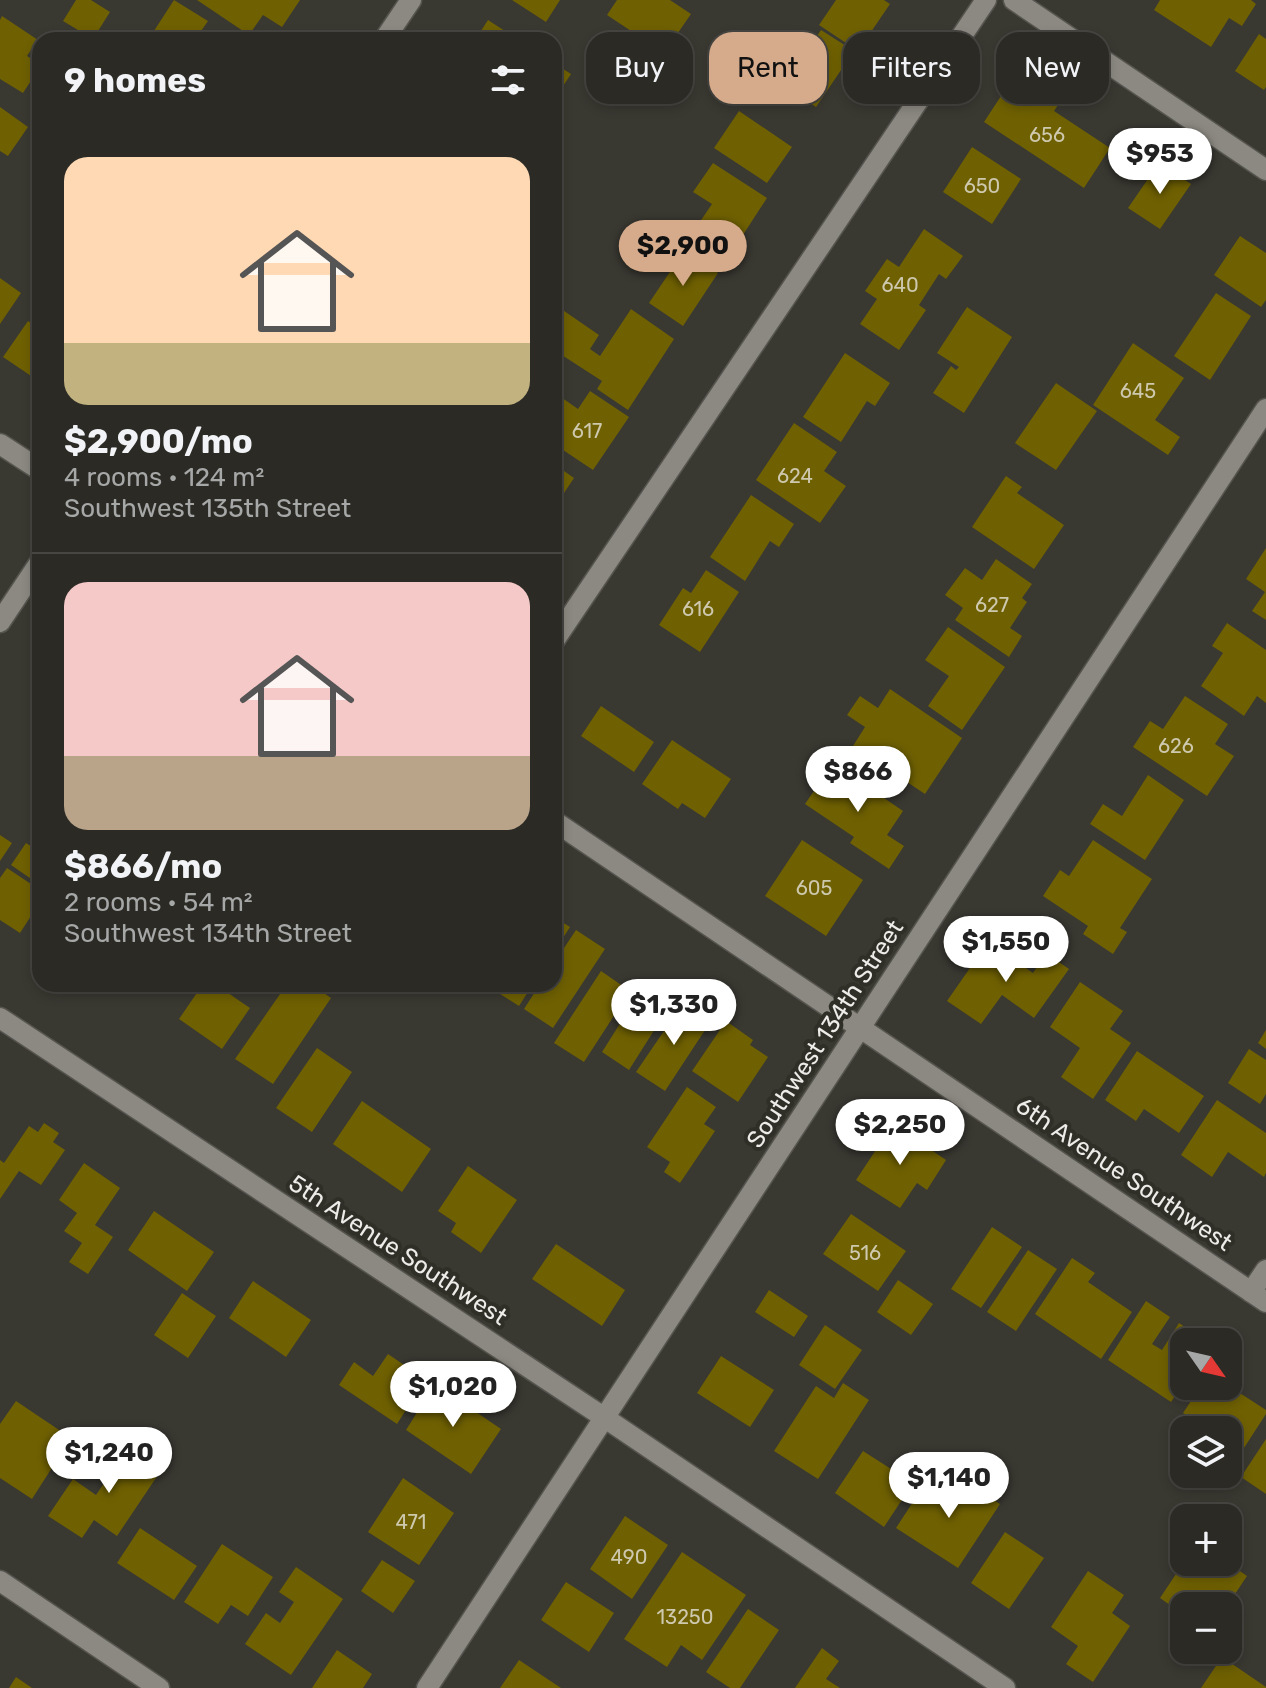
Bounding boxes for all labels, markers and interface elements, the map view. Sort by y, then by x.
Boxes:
chip: Buy [586,32,693,104]
chip: Rent [709,32,827,104]
chip: Filters [843,32,980,104]
chip: New [996,32,1109,104]
icon: filters [486,58,530,102]
text: 9 homes [64,60,206,101]
house number: 656 [1029,123,1065,147]
pin: $953 [1113,128,1207,196]
text: $953 [1126,138,1194,169]
house number: 650 [964,174,1000,198]
icon: home [225,209,369,353]
pin: $2,900 [618,220,748,288]
text: $2,900 [637,230,729,261]
house number: 640 [881,273,919,297]
house number: 645 [1120,379,1156,403]
house number: 617 [572,419,602,443]
text: $2,900/mo [64,421,253,462]
text: 4 rooms · 124 m² [64,462,264,493]
house number: 624 [777,464,813,488]
text: Southwest 135th Street [64,493,351,524]
house number: 627 [975,593,1009,617]
house number: 616 [682,597,714,621]
icon: home [225,634,369,778]
house number: 626 [1158,734,1194,758]
pin: $866 [811,746,905,814]
text: $866 [824,756,892,787]
text: $866/mo [64,846,222,887]
house number: 605 [796,876,832,900]
text: 2 rooms · 54 m² [64,887,253,918]
street label: Southwest 134th Street [741,915,909,1153]
pin: $1,550 [941,916,1071,984]
text: Southwest 134th Street [64,918,352,949]
text: $1,550 [962,926,1050,957]
pin: $1,330 [609,979,739,1047]
text: $1,330 [629,989,719,1020]
street label: 6th Avenue Southwest [1011,1091,1237,1257]
pin: $2,250 [835,1099,965,1167]
text: $2,250 [854,1109,946,1140]
street label: 5th Avenue Southwest [284,1169,512,1331]
house number: 516 [849,1241,881,1265]
north arrow [1170,1328,1242,1400]
map controls [1170,1328,1242,1664]
pin: $1,020 [388,1361,518,1429]
text: $1,020 [408,1371,498,1402]
button: layers [1170,1416,1242,1488]
pin: $1,240 [44,1427,174,1495]
text: $1,240 [64,1437,154,1468]
pin: $1,140 [884,1452,1014,1520]
text: $1,140 [907,1462,991,1493]
button: + [1170,1504,1242,1576]
house number: 471 [396,1510,426,1534]
house number: 490 [611,1545,647,1569]
button: − [1170,1592,1242,1664]
house number: 13250 [657,1605,713,1629]

